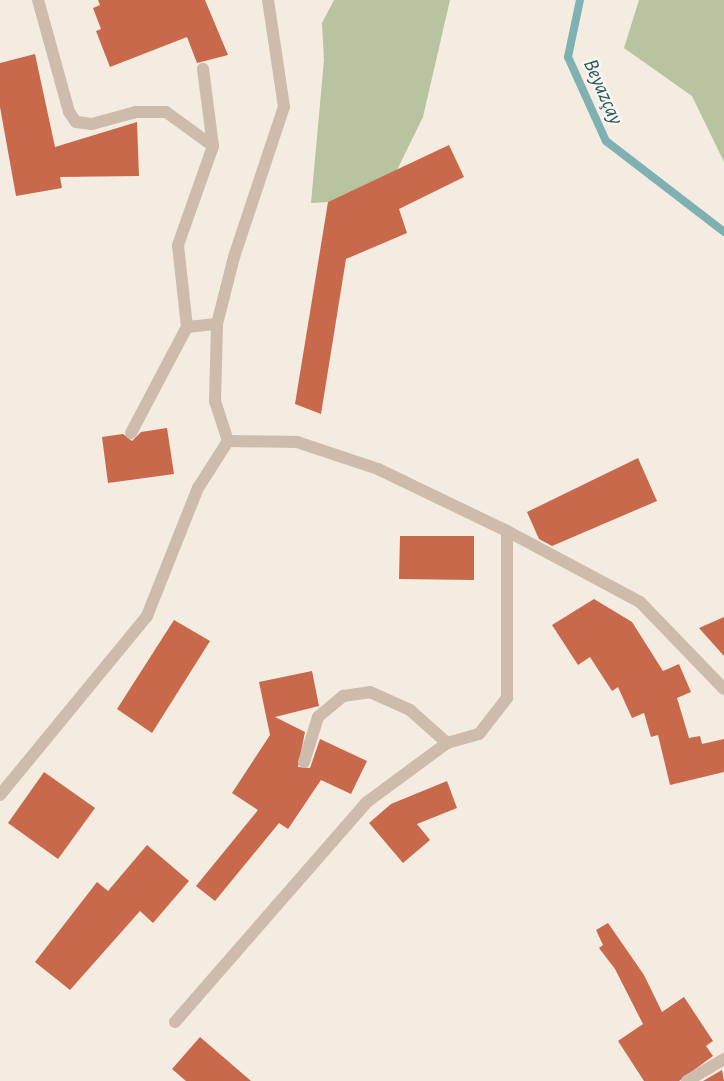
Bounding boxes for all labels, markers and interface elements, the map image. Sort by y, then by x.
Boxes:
water label: Beyazçay [577,55,629,129]

